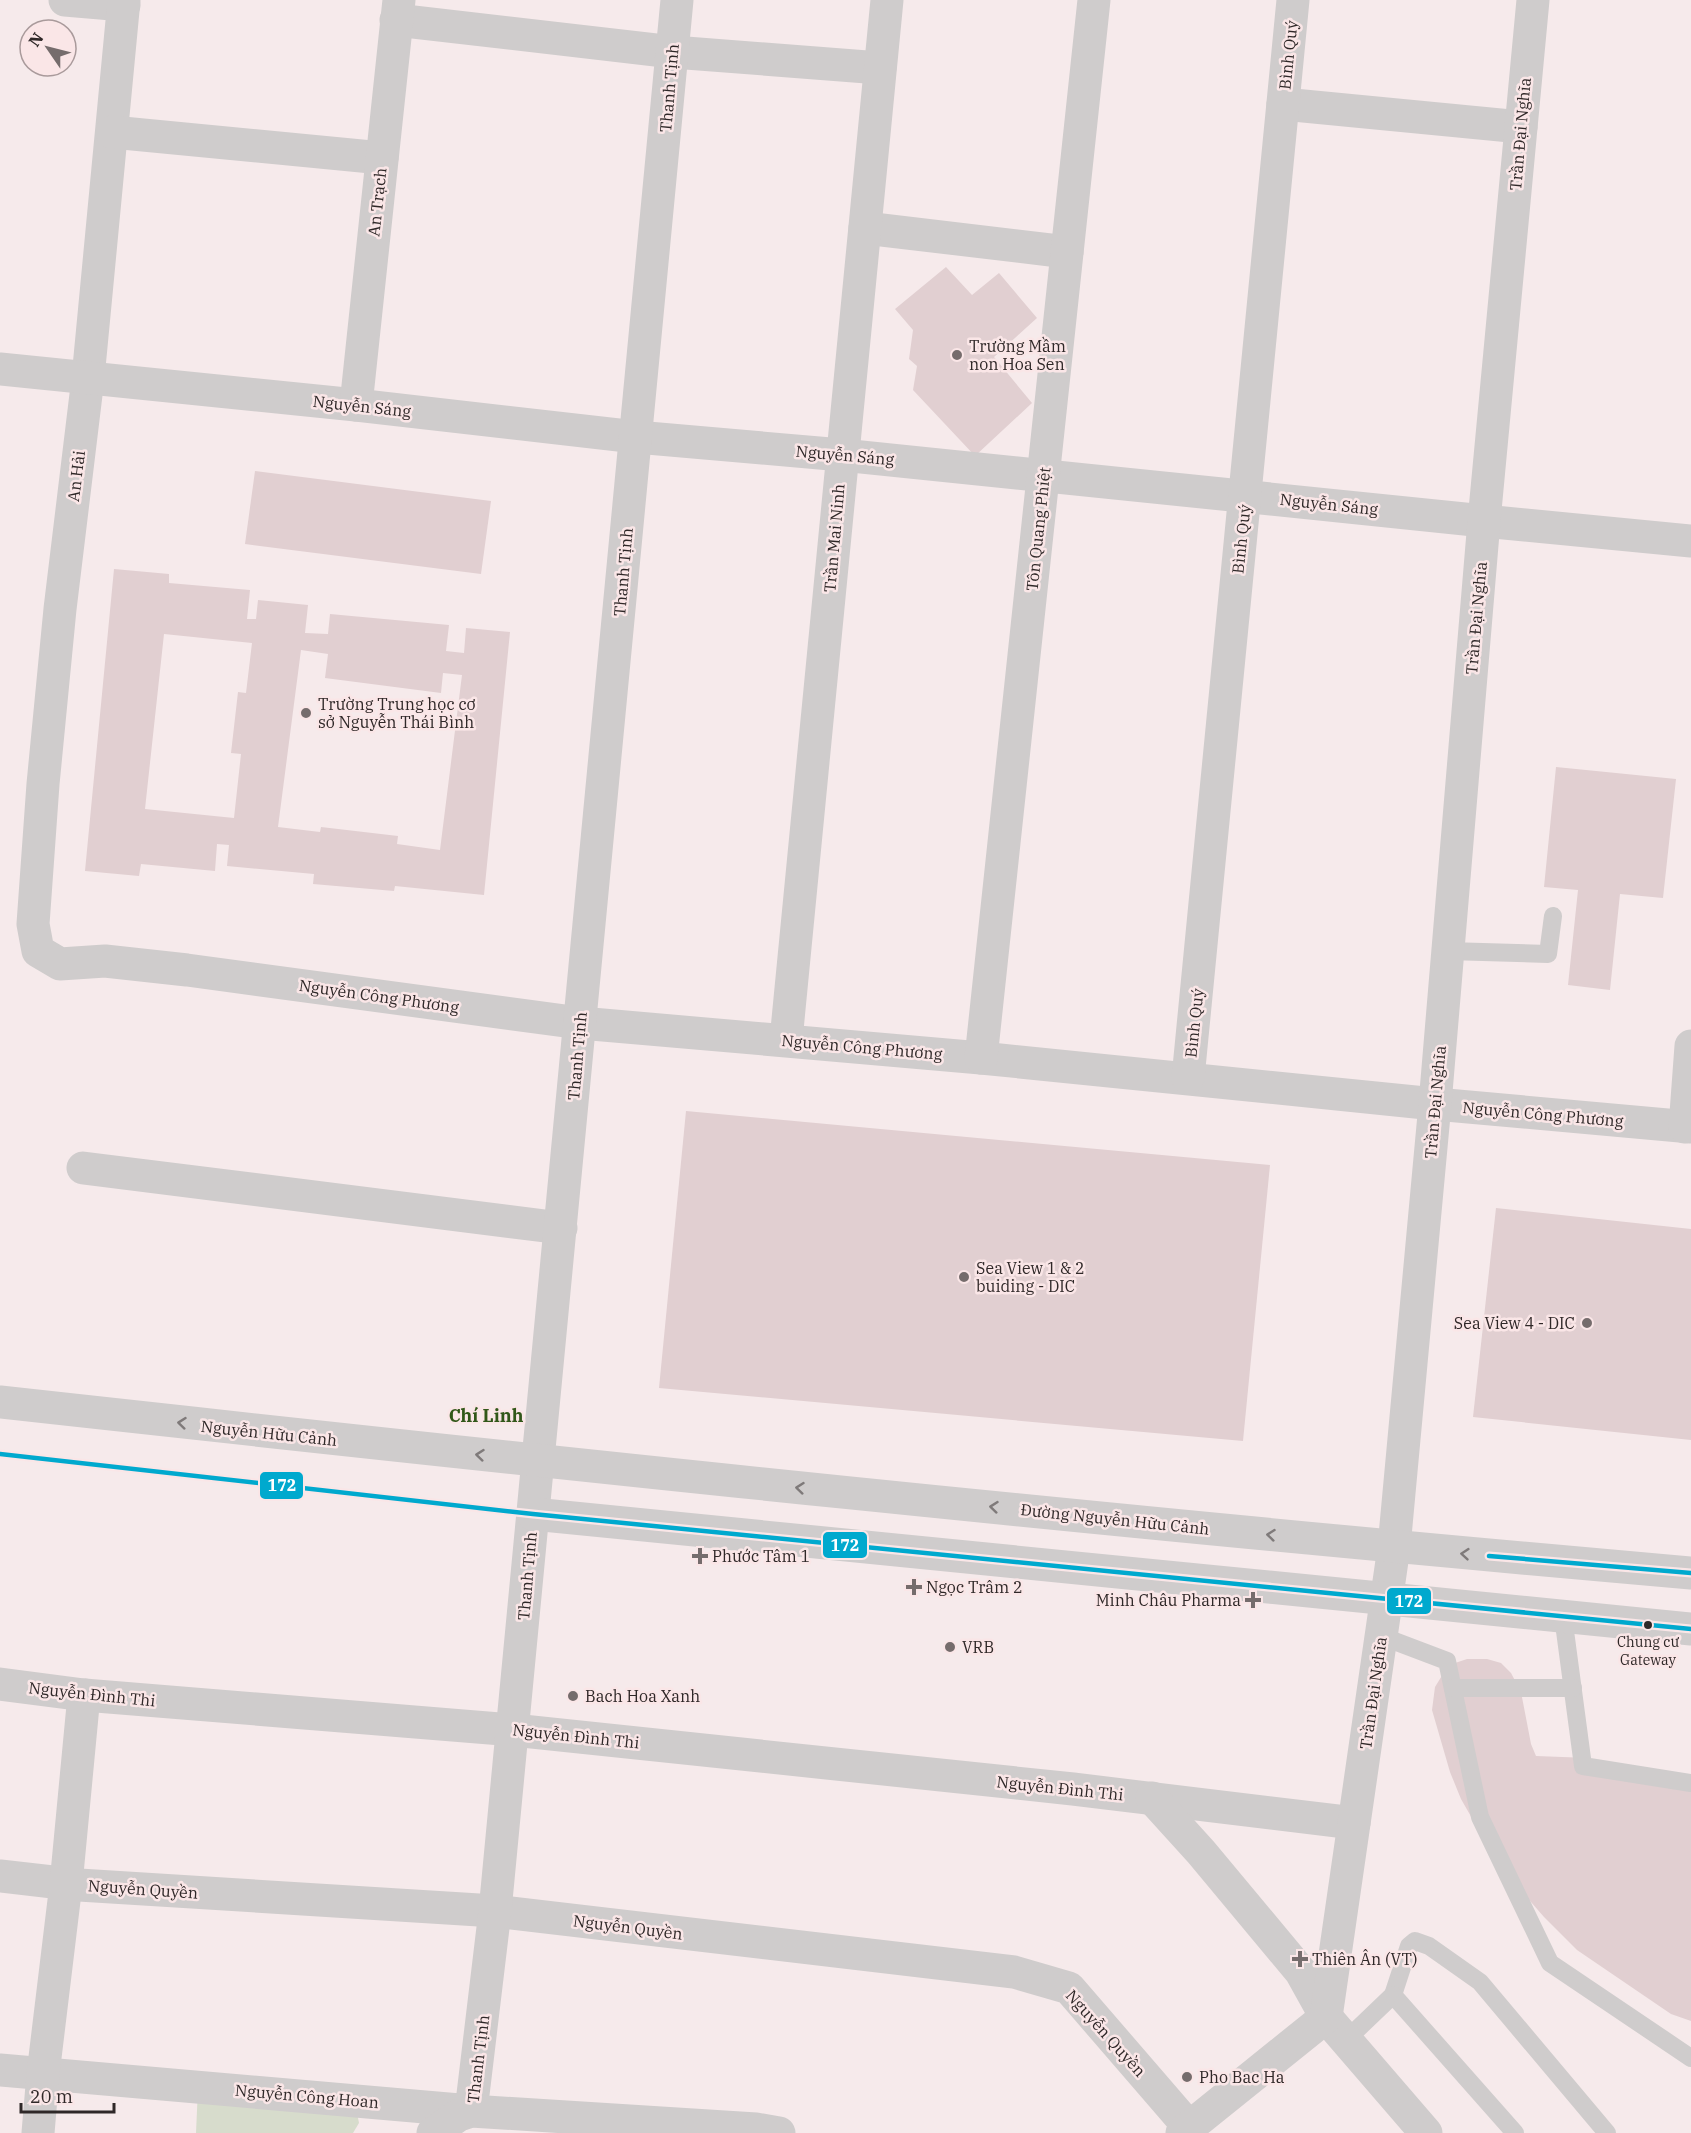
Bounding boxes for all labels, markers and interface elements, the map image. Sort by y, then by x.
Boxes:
north arrow [18,18,78,78]
street label: Bình Quý [1274,19,1302,91]
text: N [24,28,48,50]
street label: Thanh Tịnh [655,43,683,133]
street label: Trần Đại Nghĩa [1505,76,1535,191]
street label: An Trạch [363,167,391,237]
place label: Trường Mầm non Hoa Sen [969,336,1066,374]
marker: Trường Mầm non Hoa Sen [950,348,964,362]
street label: Nguyễn Sáng [312,391,412,421]
street label: Nguyễn Sáng [795,441,895,469]
street label: An Hải [63,449,89,503]
street label: Tôn Quang Phiệt [1022,466,1054,592]
street label: Trần Mai Ninh [819,483,849,593]
street label: Nguyễn Sáng [1279,489,1379,519]
street label: Bình Quý [1227,503,1255,575]
street label: Thanh Tịnh [609,527,637,617]
street label: Trần Đại Nghĩa [1461,560,1491,675]
place label: Trường Trung học cơ sở Nguyễn Thái Bình [318,694,476,732]
marker: Trường Trung học cơ sở Nguyễn Thái Bình [299,706,313,720]
street label: Nguyễn Công Phương [298,975,461,1017]
street label: Bình Quý [1180,987,1208,1059]
street label: Thanh Tịnh [563,1011,591,1101]
street label: Nguyễn Công Phương [781,1030,944,1064]
street label: Trần Đại Nghĩa [1420,1044,1450,1159]
street label: Nguyễn Công Phương [1462,1097,1625,1131]
place label: Sea View 1 & 2 buiding - DIC [976,1258,1085,1296]
marker: Sea View 1 & 2 buiding - DIC [957,1270,971,1284]
place label: Sea View 4 - DIC [1454,1313,1575,1333]
marker: Sea View 4 - DIC [1580,1316,1594,1330]
district label: Chí Linh [449,1404,524,1427]
street label: Nguyễn Hữu Cảnh [200,1416,338,1450]
one-way arrow [178,1417,187,1430]
one-way arrow [476,1450,485,1462]
line badge: 172 [259,1471,304,1500]
text: 172 [268,1475,296,1495]
one-way arrow [795,1482,804,1495]
street label: Đường Nguyễn Hữu Cảnh [1020,1499,1210,1539]
one-way arrow [989,1501,998,1514]
one-way arrow [1267,1529,1276,1542]
street label: Thanh Tịnh [513,1531,541,1621]
line badge: 172 [822,1531,868,1559]
text: 172 [831,1535,859,1555]
place label: Phước Tâm 1 [712,1546,810,1566]
one-way arrow [1461,1548,1470,1561]
marker: Phước Tâm 1 [693,1549,707,1563]
place label: Ngọc Trâm 2 [926,1577,1023,1597]
marker: Ngọc Trâm 2 [907,1580,921,1594]
line badge: 172 [1386,1587,1432,1615]
place label: Minh Châu Pharma [1096,1590,1241,1610]
text: 172 [1395,1591,1423,1611]
marker: Minh Châu Pharma [1246,1593,1260,1607]
marker: Chung cư Gateway [1642,1619,1654,1631]
place label: Chung cư Gateway [1617,1633,1679,1669]
street label: Trần Đại Nghĩa [1355,1635,1391,1751]
place label: VRB [962,1637,994,1657]
marker: VRB [943,1640,957,1654]
street label: Nguyễn Đình Thi [28,1677,156,1711]
place label: Bach Hoa Xanh [585,1686,700,1706]
marker: Bach Hoa Xanh [566,1689,580,1703]
street label: Nguyễn Đình Thi [512,1719,640,1753]
street label: Nguyễn Đình Thi [996,1771,1124,1805]
street label: Nguyễn Quyền [87,1875,199,1903]
street label: Nguyễn Quyền [572,1910,684,1944]
place label: Thiên Ân (VT) [1312,1949,1417,1969]
marker: Thiên Ân (VT) [1293,1952,1307,1966]
street label: Nguyễn Quyền [1062,1985,1150,2081]
street label: Thanh Tịnh [463,2014,493,2104]
place label: Pho Bac Ha [1199,2067,1285,2087]
marker: Pho Bac Ha [1180,2070,1194,2084]
scale bar [21,2076,114,2114]
street label: Nguyễn Công Hoan [234,2080,380,2112]
text: 20 m [30,2085,73,2108]

